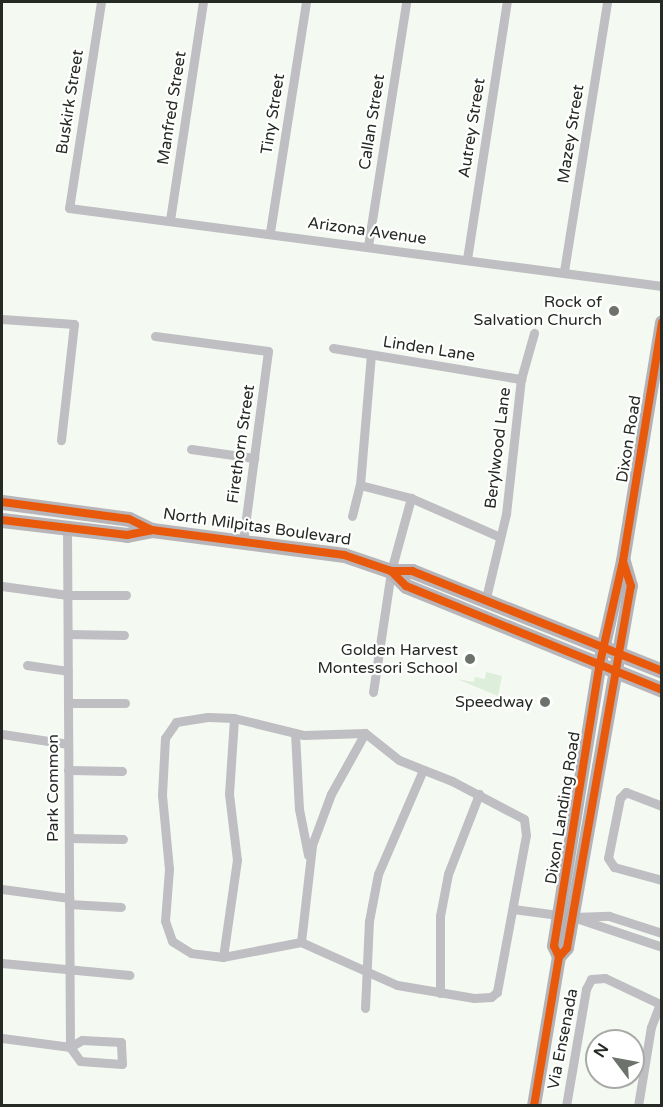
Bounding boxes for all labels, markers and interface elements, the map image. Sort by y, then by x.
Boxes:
street label: Buskirk Street [52,48,88,156]
street label: Manfred Street [154,50,190,166]
street label: Tiny Street [257,72,289,156]
street label: Callan Street [355,73,389,171]
street label: Autrey Street [455,77,489,179]
street label: Mazey Street [554,83,588,185]
street label: Arizona Avenue [306,213,428,249]
place label: Rock of Salvation Church [474,292,602,330]
marker: Rock of Salvation Church [607,304,621,318]
street label: Linden Lane [382,332,476,366]
street label: Firethorn Street [223,383,259,505]
street label: Berylwood Lane [481,386,515,510]
street label: Dixon Road [613,394,645,484]
street label: North Milpitas Boulevard [162,504,352,550]
place label: Golden Harvest Montessori School [318,640,458,678]
marker: Golden Harvest Montessori School [463,652,477,666]
place label: Speedway [455,692,533,712]
marker: Speedway [538,695,552,709]
street label: Dixon Landing Road [541,730,585,886]
street label: Park Common [43,734,63,842]
street label: Via Ensenada [544,987,582,1091]
north arrow [585,1029,645,1089]
text: N [590,1040,613,1061]

